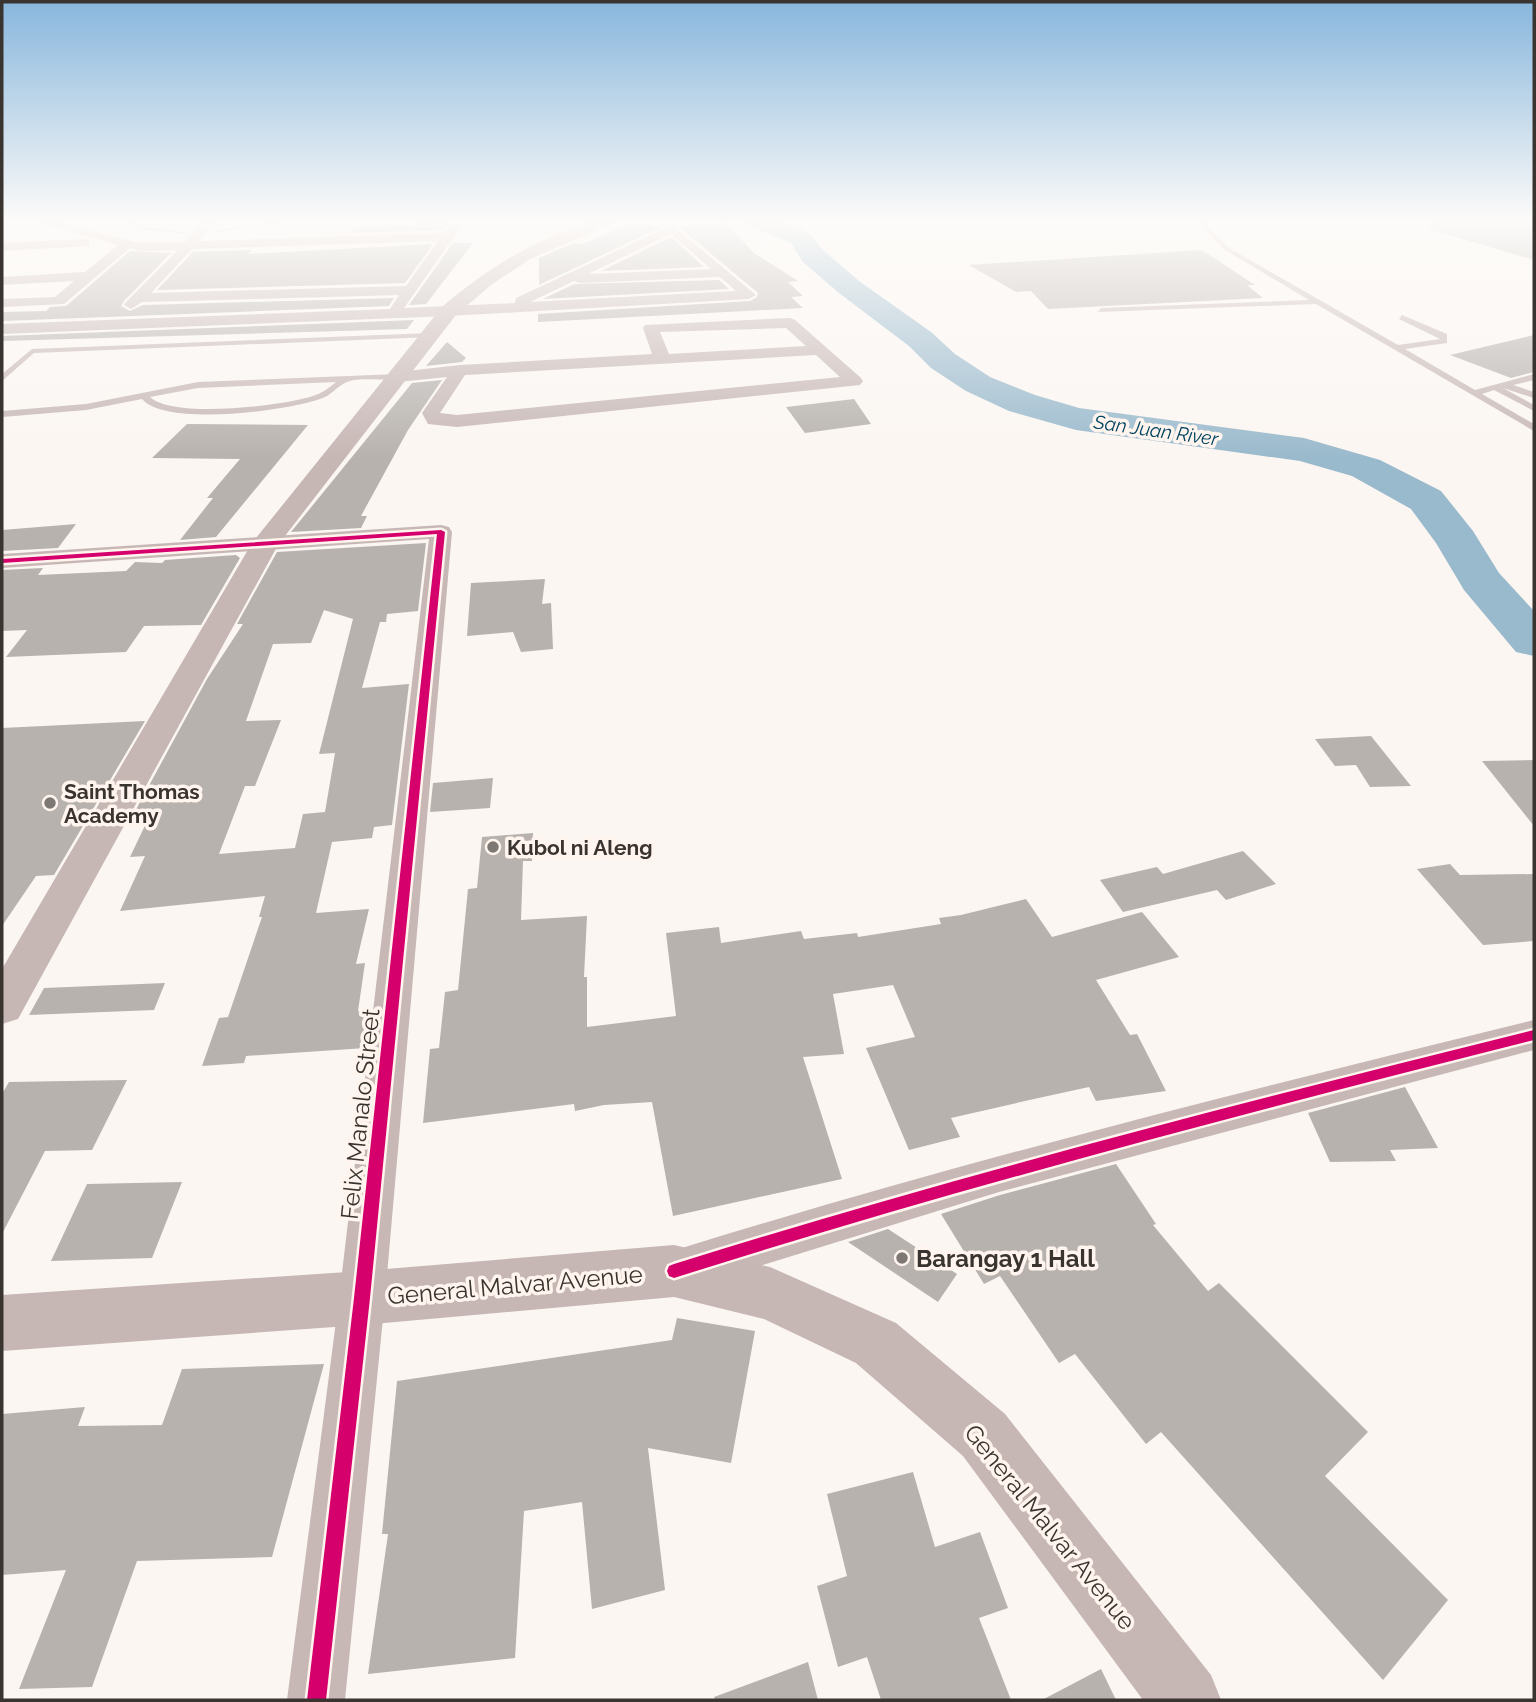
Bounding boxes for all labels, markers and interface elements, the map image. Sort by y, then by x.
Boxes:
water label: San Juan River [1091,410,1221,450]
place label: Saint Thomas Academy [64,779,200,828]
marker: Saint Thomas Academy [42,795,58,811]
place label: Kubol ni Aleng [507,835,653,860]
marker: Kubol ni Aleng [485,839,501,855]
street label: Felix Manalo Street [335,1007,385,1221]
place label: Barangay 1 Hall [916,1244,1095,1273]
marker: Barangay 1 Hall [894,1250,910,1266]
street label: General Malvar Avenue [386,1259,644,1311]
street label: General Malvar Avenue [958,1418,1142,1636]

